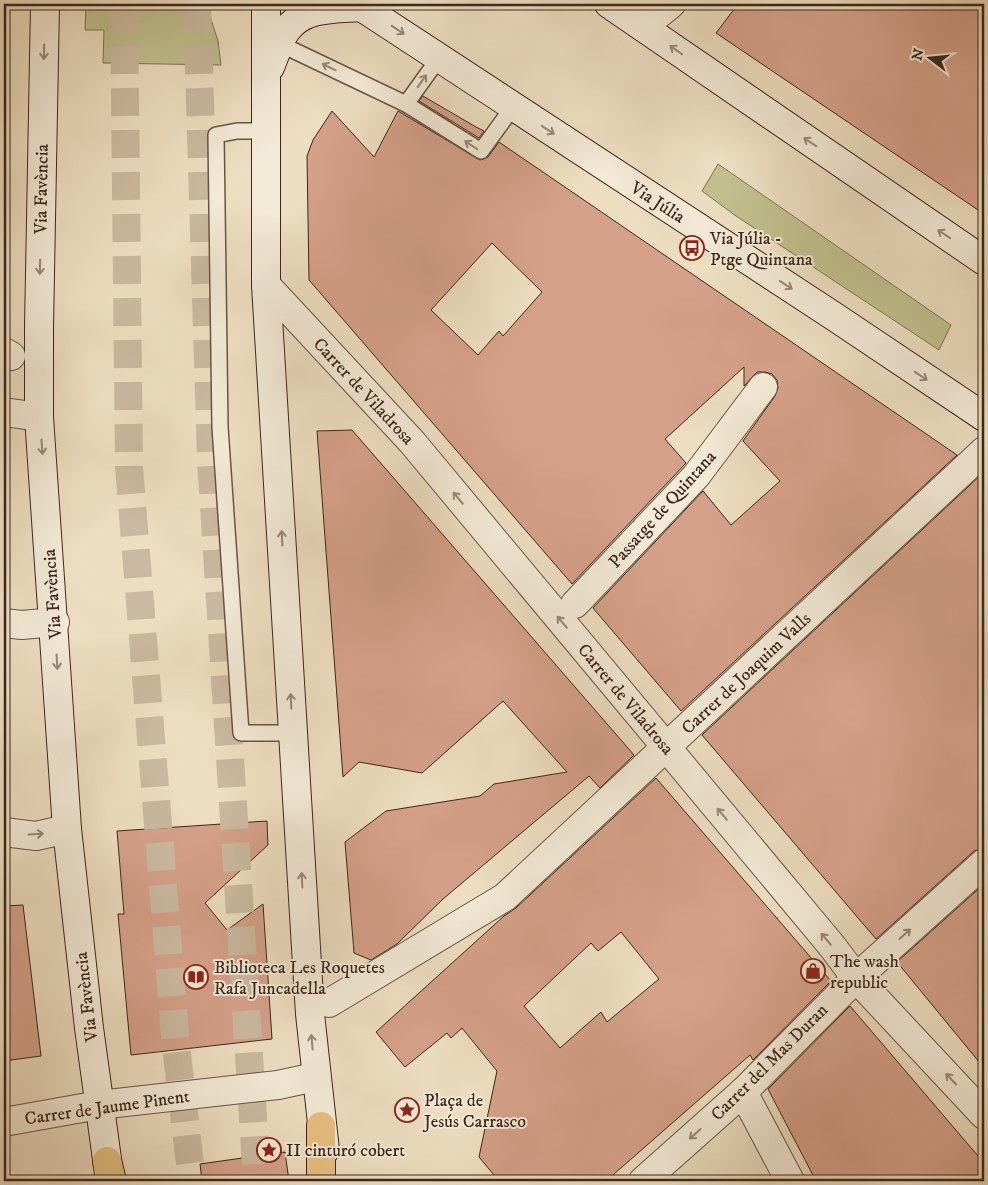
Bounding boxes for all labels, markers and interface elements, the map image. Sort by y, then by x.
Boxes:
one-way arrow [390,25,404,35]
north arrow [906,32,956,82]
one-way arrow [39,44,48,60]
one-way arrow [669,45,683,55]
text: N [908,46,929,63]
one-way arrow [321,62,336,72]
one-way arrow [417,74,427,88]
one-way arrow [540,125,554,135]
one-way arrow [803,137,817,147]
one-way arrow [464,140,478,150]
street label: Via Favència [30,143,54,235]
street label: Via Júlia [625,177,689,229]
place label: Via Júlia - Ptge Quintana [709,228,813,271]
one-way arrow [937,229,951,239]
bus stop icon: Via Júlia - Ptge Quintana [679,235,705,261]
one-way arrow [35,259,44,275]
one-way arrow [779,281,793,291]
street label: Carrer de Viladrosa [308,334,419,450]
one-way arrow [914,371,928,381]
one-way arrow [37,439,46,455]
street label: Passatge de Quintana [604,446,721,573]
one-way arrow [452,491,463,504]
one-way arrow [277,531,286,547]
street label: Via Favència [39,548,67,641]
street label: Carrer de Joaquim Valls [677,608,816,739]
one-way arrow [556,616,568,629]
street label: Carrer de Viladrosa [572,640,678,760]
one-way arrow [53,654,62,670]
one-way arrow [287,693,296,709]
one-way arrow [716,808,728,821]
one-way arrow [27,830,43,839]
one-way arrow [297,872,306,888]
one-way arrow [898,929,911,940]
one-way arrow [820,933,832,946]
street label: Via Favència [71,950,104,1044]
place label: The wash republic [830,951,899,994]
place label: Biblioteca Les Roquetes Rafa Juncadella [214,957,385,1000]
shop icon: The wash republic [800,958,826,984]
library icon: Biblioteca Les Roquetes Rafa Juncadella [183,964,209,990]
street label: Carrer del Mas Duran [707,999,833,1126]
one-way arrow [307,1035,317,1051]
one-way arrow [945,1073,957,1086]
street label: Carrer de Jaume Pinent [23,1085,191,1130]
place label: Plaça de Jesús Carrasco [422,1090,526,1133]
place icon: Plaça de Jesús Carrasco [394,1097,420,1123]
one-way arrow [689,1128,702,1140]
place icon: II cinturó cobert [256,1137,282,1163]
place label: II cinturó cobert [286,1140,405,1162]

